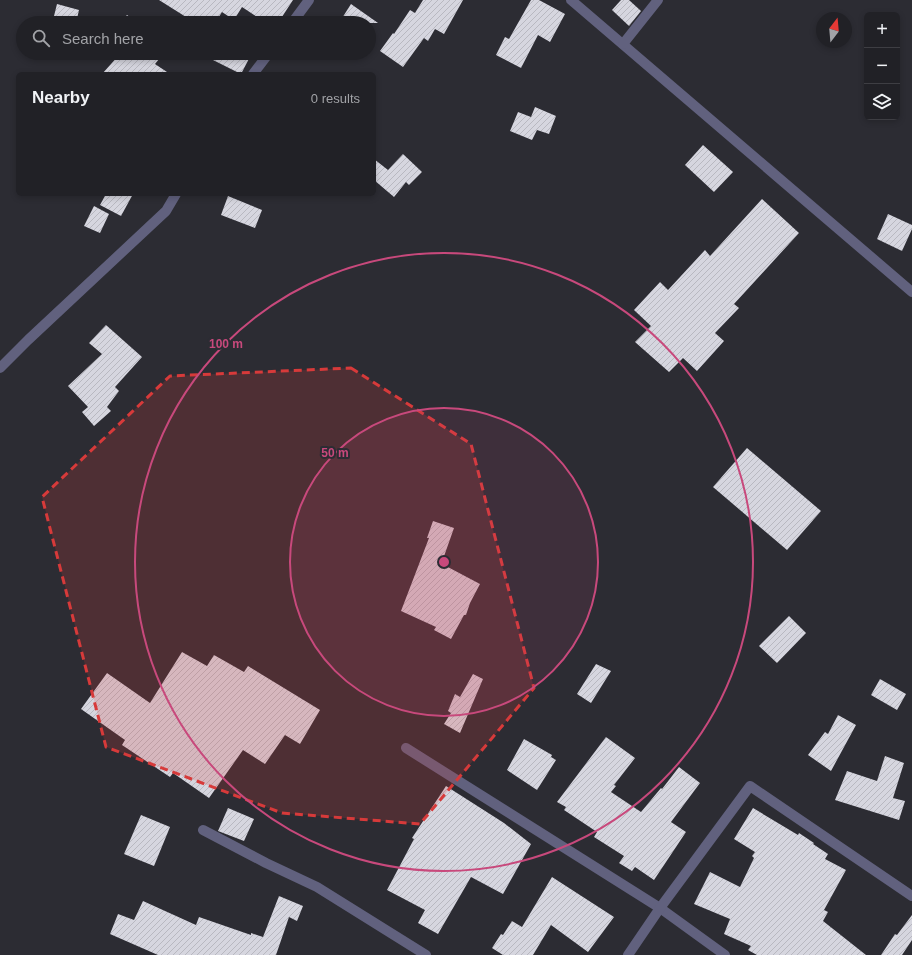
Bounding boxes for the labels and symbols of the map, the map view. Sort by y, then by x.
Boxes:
north arrow [816,12,852,48]
text: 100 m [209,337,243,351]
text: 50 m [321,446,349,460]
centre of rings [437,555,451,569]

